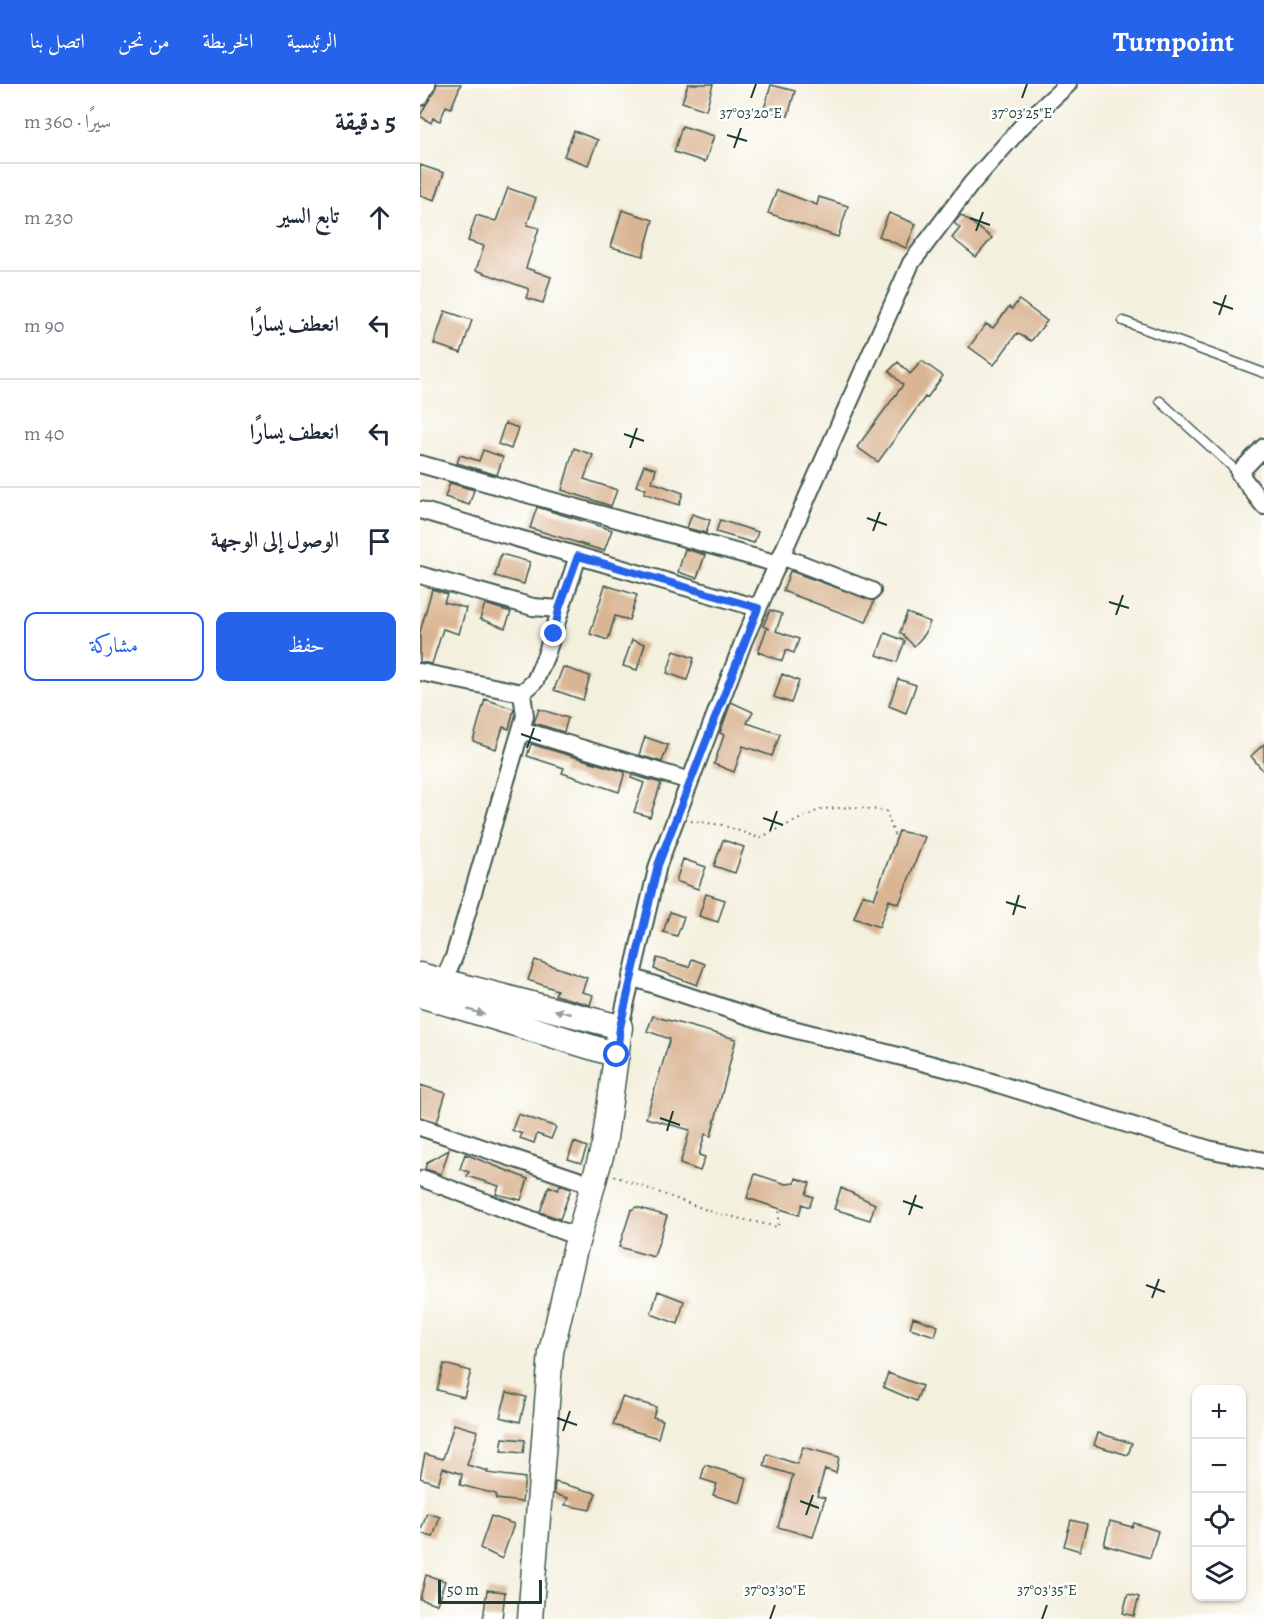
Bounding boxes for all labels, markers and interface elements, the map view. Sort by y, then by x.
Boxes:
text: Turnpoint [1113,23,1234,61]
text: اتصل بنا [30,27,85,55]
text: من نحن [118,27,170,55]
text: الخريطة [203,27,254,55]
text: الرئيسية [287,27,337,55]
text: 37°03'20"E [720,103,782,123]
text: 37°03'25"E [992,103,1052,123]
text: 5 دقيقة [335,104,396,139]
text: سيرًا · 360 m [24,108,111,135]
text: تابع السير [278,201,339,231]
icon: ahead [363,201,396,234]
text: 230 m [24,204,73,231]
text: انعطف يسارًا [250,309,339,339]
icon: left [363,309,396,342]
text: 90 m [24,312,64,339]
text: انعطف يسارًا [250,417,339,447]
icon: left [363,417,396,450]
text: 40 m [24,420,64,447]
text: الوصول إلى الوجهة [211,525,339,555]
icon: arrive [363,525,396,558]
button: مشاركة [24,612,204,681]
button: حفظ [216,612,396,681]
route end [540,620,566,646]
one-way arrow [554,1007,572,1017]
one-way arrow [467,1008,485,1017]
route start [603,1041,629,1067]
map controls [1192,1385,1246,1601]
button: + [1192,1385,1246,1439]
button: − [1192,1439,1246,1493]
button: locate [1192,1493,1246,1547]
button: layers [1192,1547,1246,1601]
scale bar [438,1577,542,1604]
text: 50 m [447,1579,479,1601]
text: 37°03'30"E [744,1580,806,1600]
text: 37°03'35"E [1017,1580,1077,1600]

